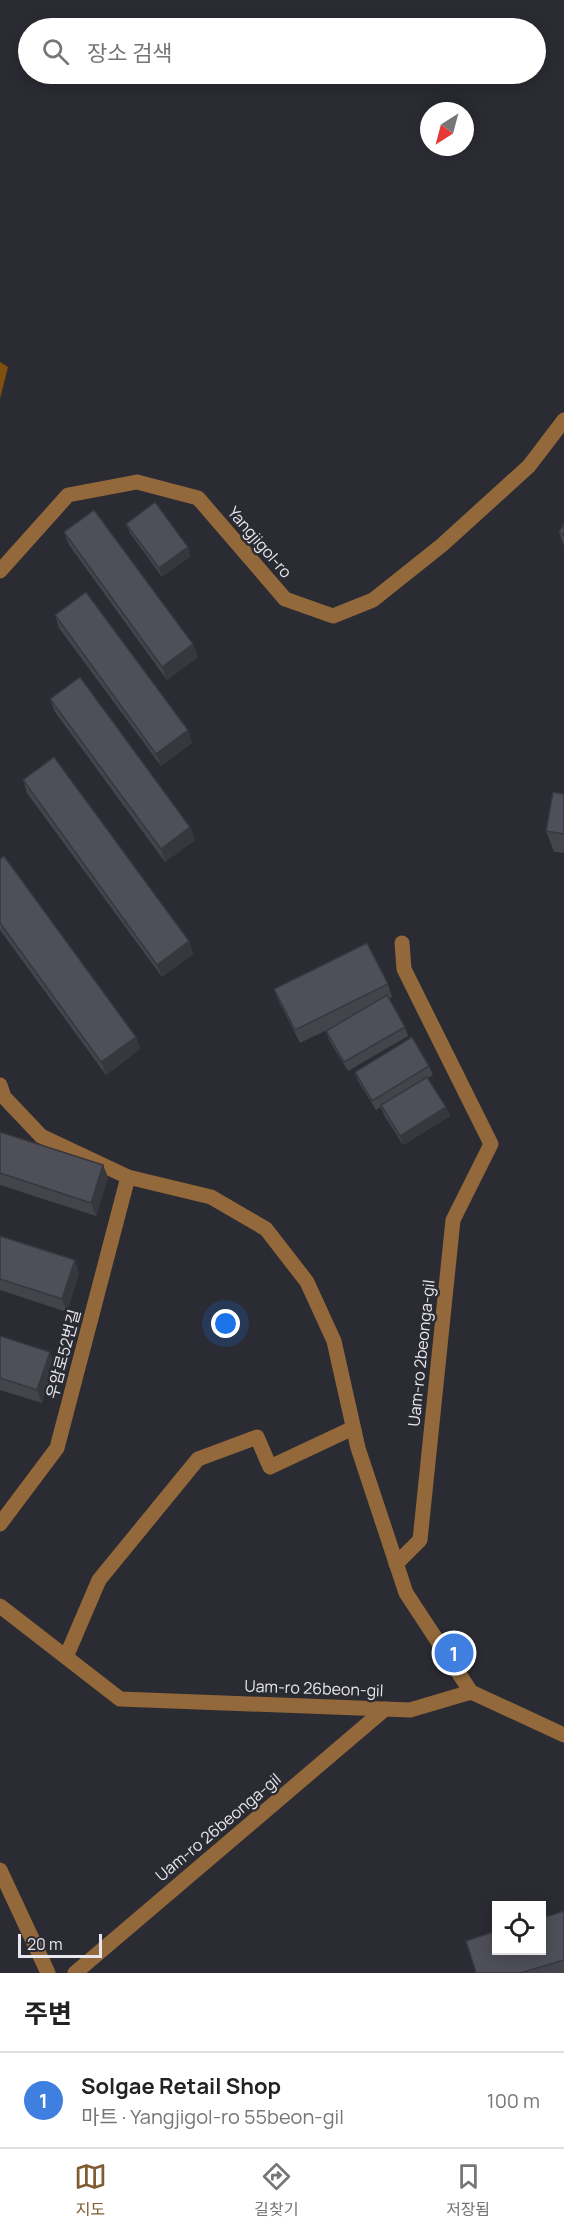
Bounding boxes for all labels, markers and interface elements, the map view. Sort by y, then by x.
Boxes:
search box [18,18,546,84]
icon: search [39,35,72,68]
text: 장소 검색 [87,38,172,68]
north arrow [420,102,474,156]
street label: Yangjigol-ro [223,502,297,582]
street label: Uam-ro 2beonga-gil [402,1278,440,1428]
street label: 우암로52번길 [41,1307,85,1401]
your location [211,1309,240,1338]
pin: 1 [434,1630,474,1676]
street label: Uam-ro 26beon-gil [244,1675,384,1701]
street label: Uam-ro 26beonga-gil [151,1768,285,1886]
map controls [492,1901,546,1955]
button: locate [492,1901,546,1955]
scale bar [18,1931,102,1958]
text: 20 m [27,1933,63,1955]
text: 주변 [24,1995,72,2031]
text: Solgae Retail Shop [81,2071,281,2101]
text: 1 [39,2087,48,2114]
text: 100 m [487,2087,540,2114]
text: 마트 · Yangjigol-ro 55beon-gil [81,2103,344,2130]
tab: 지도 [74,2160,107,2220]
tab: 길찾기 [254,2160,298,2220]
tab: 저장됨 [446,2160,490,2220]

